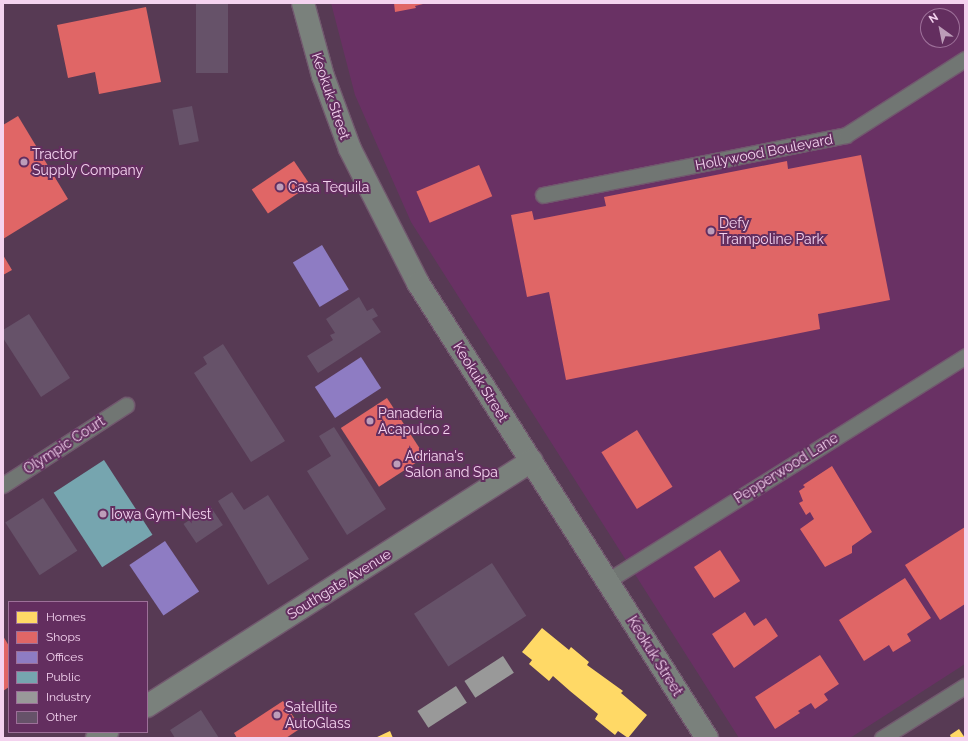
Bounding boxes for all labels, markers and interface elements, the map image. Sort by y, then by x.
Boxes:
north arrow [920,8,960,48]
text: N [927,11,941,26]
street label: Keokuk Street [308,50,354,142]
street label: Hollywood Boulevard [694,130,834,174]
place label: Tractor Supply Company [32,146,143,178]
marker: Tractor Supply Company [19,157,29,167]
place label: Casa Tequila [288,179,370,195]
marker: Casa Tequila [275,182,285,192]
place label: Defy Trampoline Park [719,215,824,248]
marker: Defy Trampoline Park [706,226,716,236]
street label: Keokuk Street [450,339,512,425]
place label: Panaderia Acapulco 2 [378,405,450,438]
street label: Olympic Court [20,413,108,477]
marker: Panaderia Acapulco 2 [365,416,375,426]
street label: Pepperwood Lane [731,429,841,507]
place label: Adriana's Salon and Spa [405,448,498,480]
marker: Adriana's Salon and Spa [392,459,402,469]
place label: Iowa Gym-Nest [111,506,211,522]
marker: Iowa Gym-Nest [98,509,108,519]
street label: Southgate Avenue [284,545,394,623]
legend [8,601,148,733]
text: Homes [46,610,86,624]
street label: Keokuk Street [624,613,686,699]
text: Shops [46,630,81,644]
text: Offices [46,650,83,664]
text: Public [46,670,80,684]
text: Industry [46,690,91,704]
place label: Satellite AutoGlass [285,699,351,732]
text: Other [46,710,77,724]
marker: Satellite AutoGlass [272,710,282,720]

